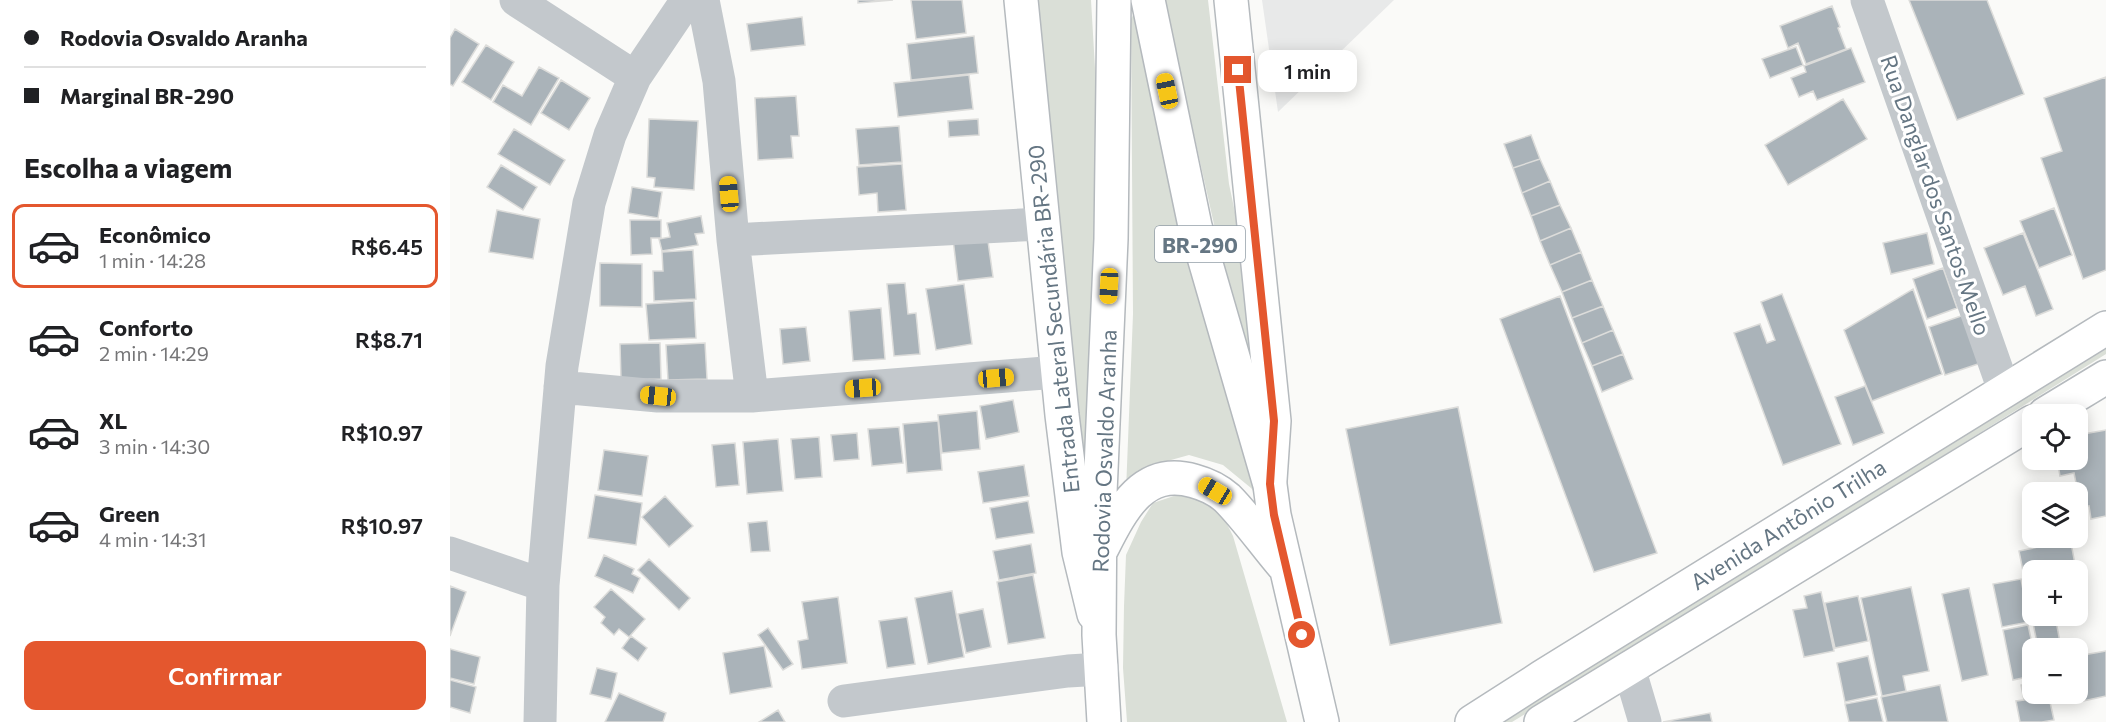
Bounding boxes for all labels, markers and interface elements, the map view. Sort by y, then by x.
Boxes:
text: Rodovia Osvaldo Aranha [60,24,308,51]
callout: 1 min [1259,49,1358,91]
street label: Rua Danglar dos Santos Mello [1875,51,1997,339]
route end [1224,56,1251,83]
text: 1 min [1284,59,1331,83]
car [1154,72,1180,110]
text: Marginal BR-290 [60,82,234,109]
street label: Entrada Lateral Secundária BR-290 [1021,143,1085,495]
text: Escolha a viagem [24,151,232,184]
car [718,175,740,213]
icon: car [27,219,81,273]
text: Econômico [99,221,211,248]
road number: BR-290 [1155,226,1245,262]
text: R$6.45 [351,233,423,260]
text: 1 min · 14:28 [99,248,206,272]
car [1099,268,1119,304]
icon: car [27,312,81,366]
text: Conforto [99,314,193,341]
text: R$8.71 [355,326,423,353]
street label: Rodovia Osvaldo Aranha [1086,329,1122,573]
text: 2 min · 14:29 [99,341,209,365]
car [977,367,1015,389]
car [844,378,882,398]
car [639,385,677,407]
map controls [2022,404,2088,704]
button: locate [2022,404,2088,470]
icon: car [27,405,81,459]
text: XL [99,407,127,434]
text: R$10.97 [341,419,423,446]
text: 3 min · 14:30 [99,434,210,458]
street label: Avenida Antônio Trilha [1685,453,1891,595]
car [1195,474,1235,508]
button: layers [2022,482,2088,548]
icon: car [27,498,81,552]
text: Green [99,500,160,527]
text: R$10.97 [341,512,423,539]
text: 4 min · 14:31 [99,527,207,551]
button: + [2022,560,2088,626]
route start [1288,621,1315,648]
button: − [2022,638,2088,704]
button: Confirmar [24,641,426,710]

